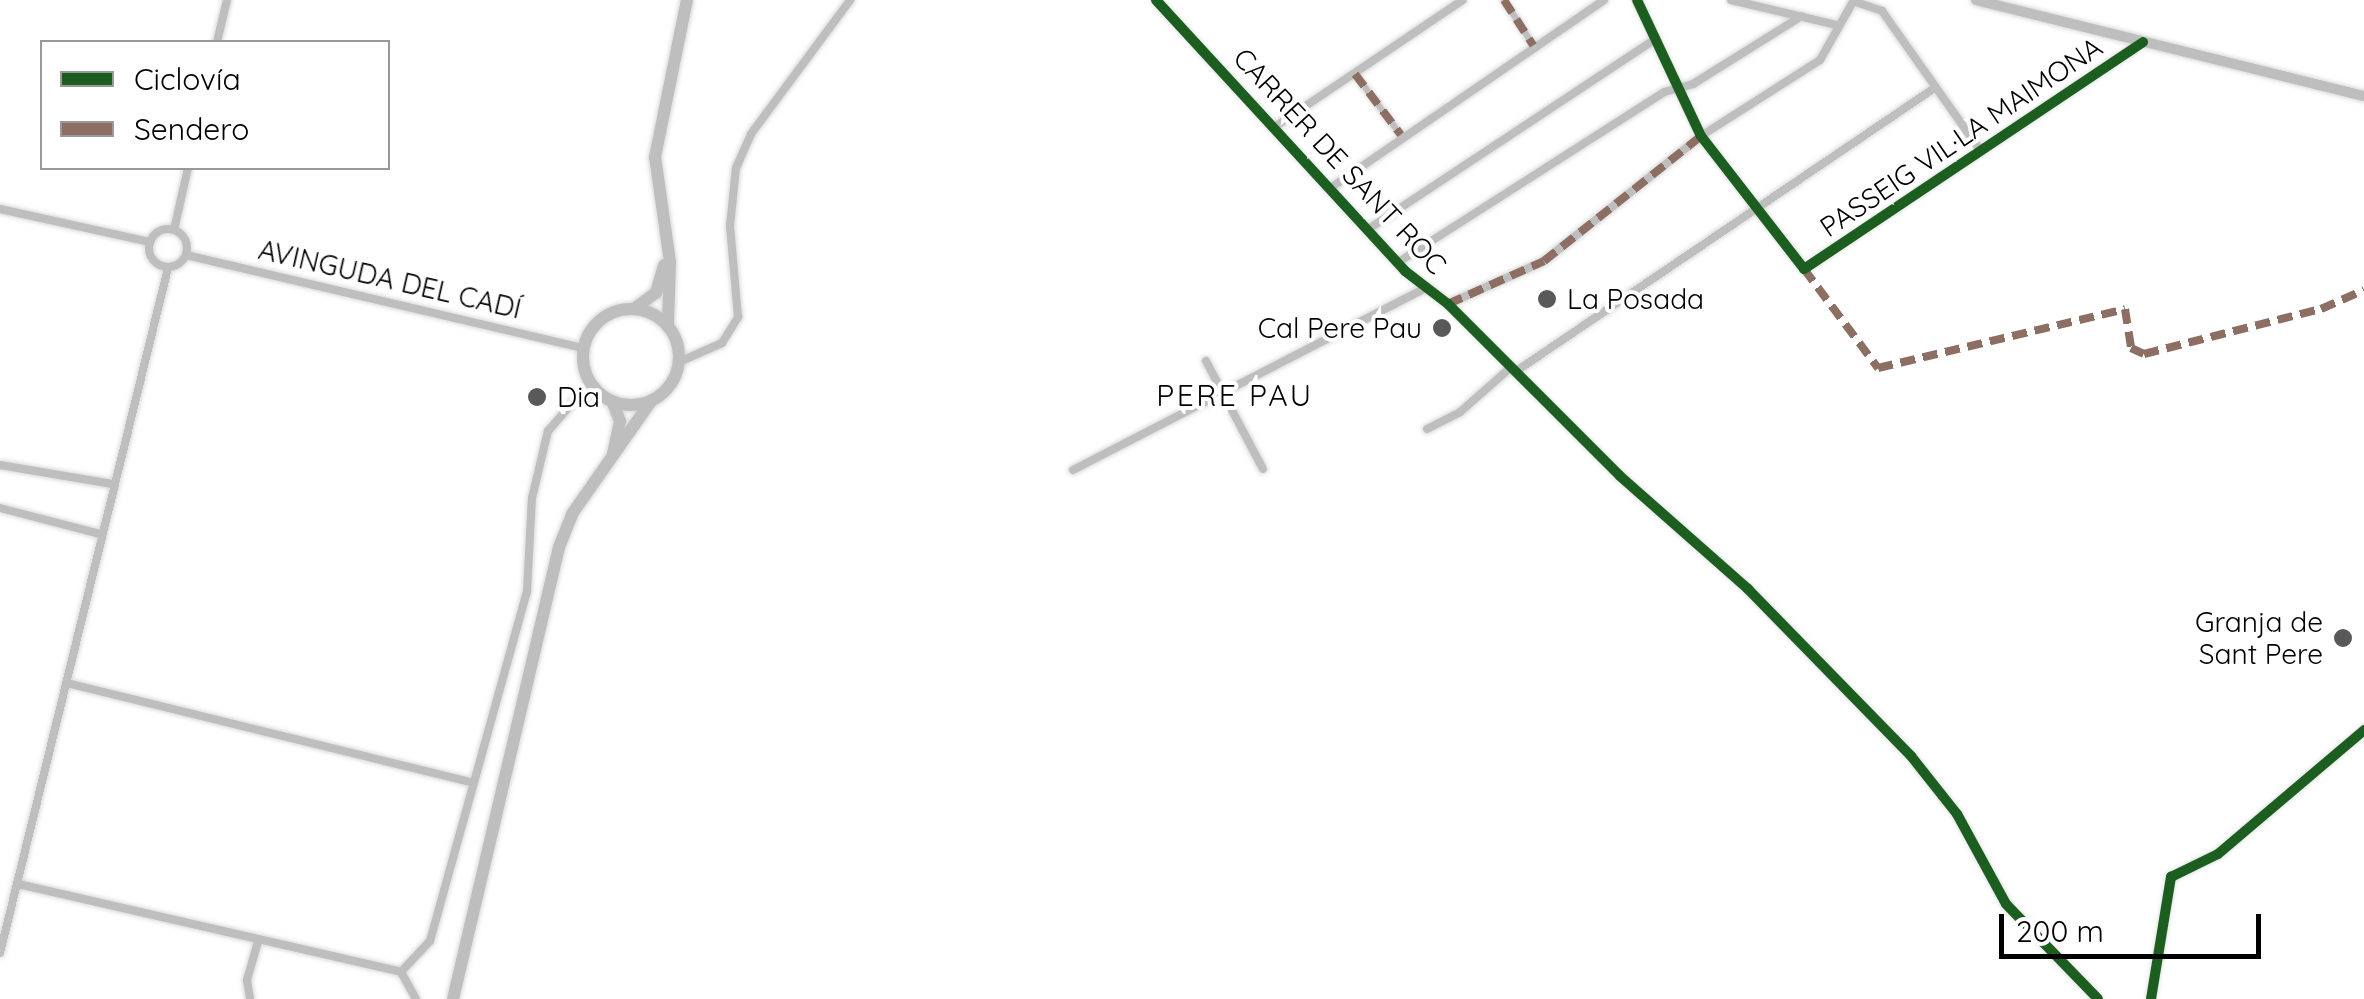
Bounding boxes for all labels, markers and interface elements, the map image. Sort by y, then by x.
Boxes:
street label: PASSEIG VIL·LA MAIMONA [1813,30,2109,244]
legend [40,40,390,170]
street label: CARRER DE SANT ROC [1226,41,1454,281]
text: Ciclovía [134,60,241,98]
text: Sendero [134,110,249,148]
street label: AVINGUDA DEL CADÍ [255,232,525,326]
place label: La Posada [1567,282,1704,316]
marker: La Posada [1536,288,1558,310]
place label: Cal Pere Pau [1258,311,1422,345]
marker: Cal Pere Pau [1431,317,1453,339]
district label: PERE PAU [1156,377,1314,413]
place label: Dia [557,380,600,414]
marker: Dia [526,386,548,408]
place label: Granja de Sant Pere [2195,605,2323,671]
marker: Granja de Sant Pere [2332,627,2354,649]
scale bar [2004,894,2266,956]
text: 200 m [2016,912,2104,950]

